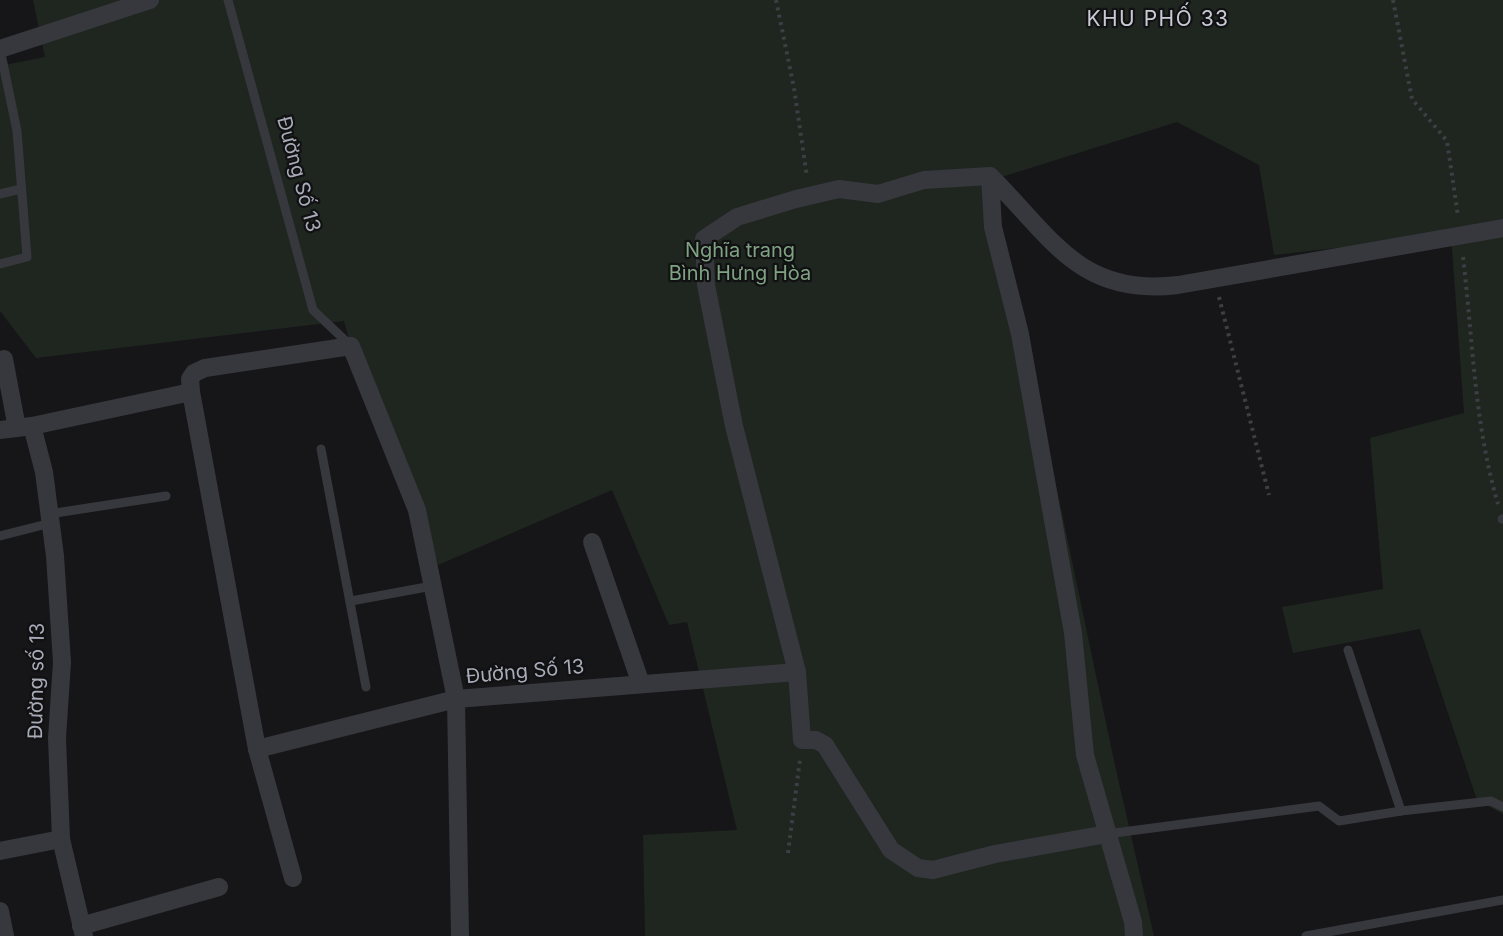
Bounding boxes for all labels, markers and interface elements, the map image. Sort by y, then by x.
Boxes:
district label: KHU PHỐ 33 [1086,2,1230,31]
street label: Đường Số 13 [272,114,326,234]
park label: Nghĩa trang Bình Hưng Hòa [669,238,811,285]
street label: Đường số 13 [23,623,49,739]
street label: Đường Số 13 [465,654,585,688]

